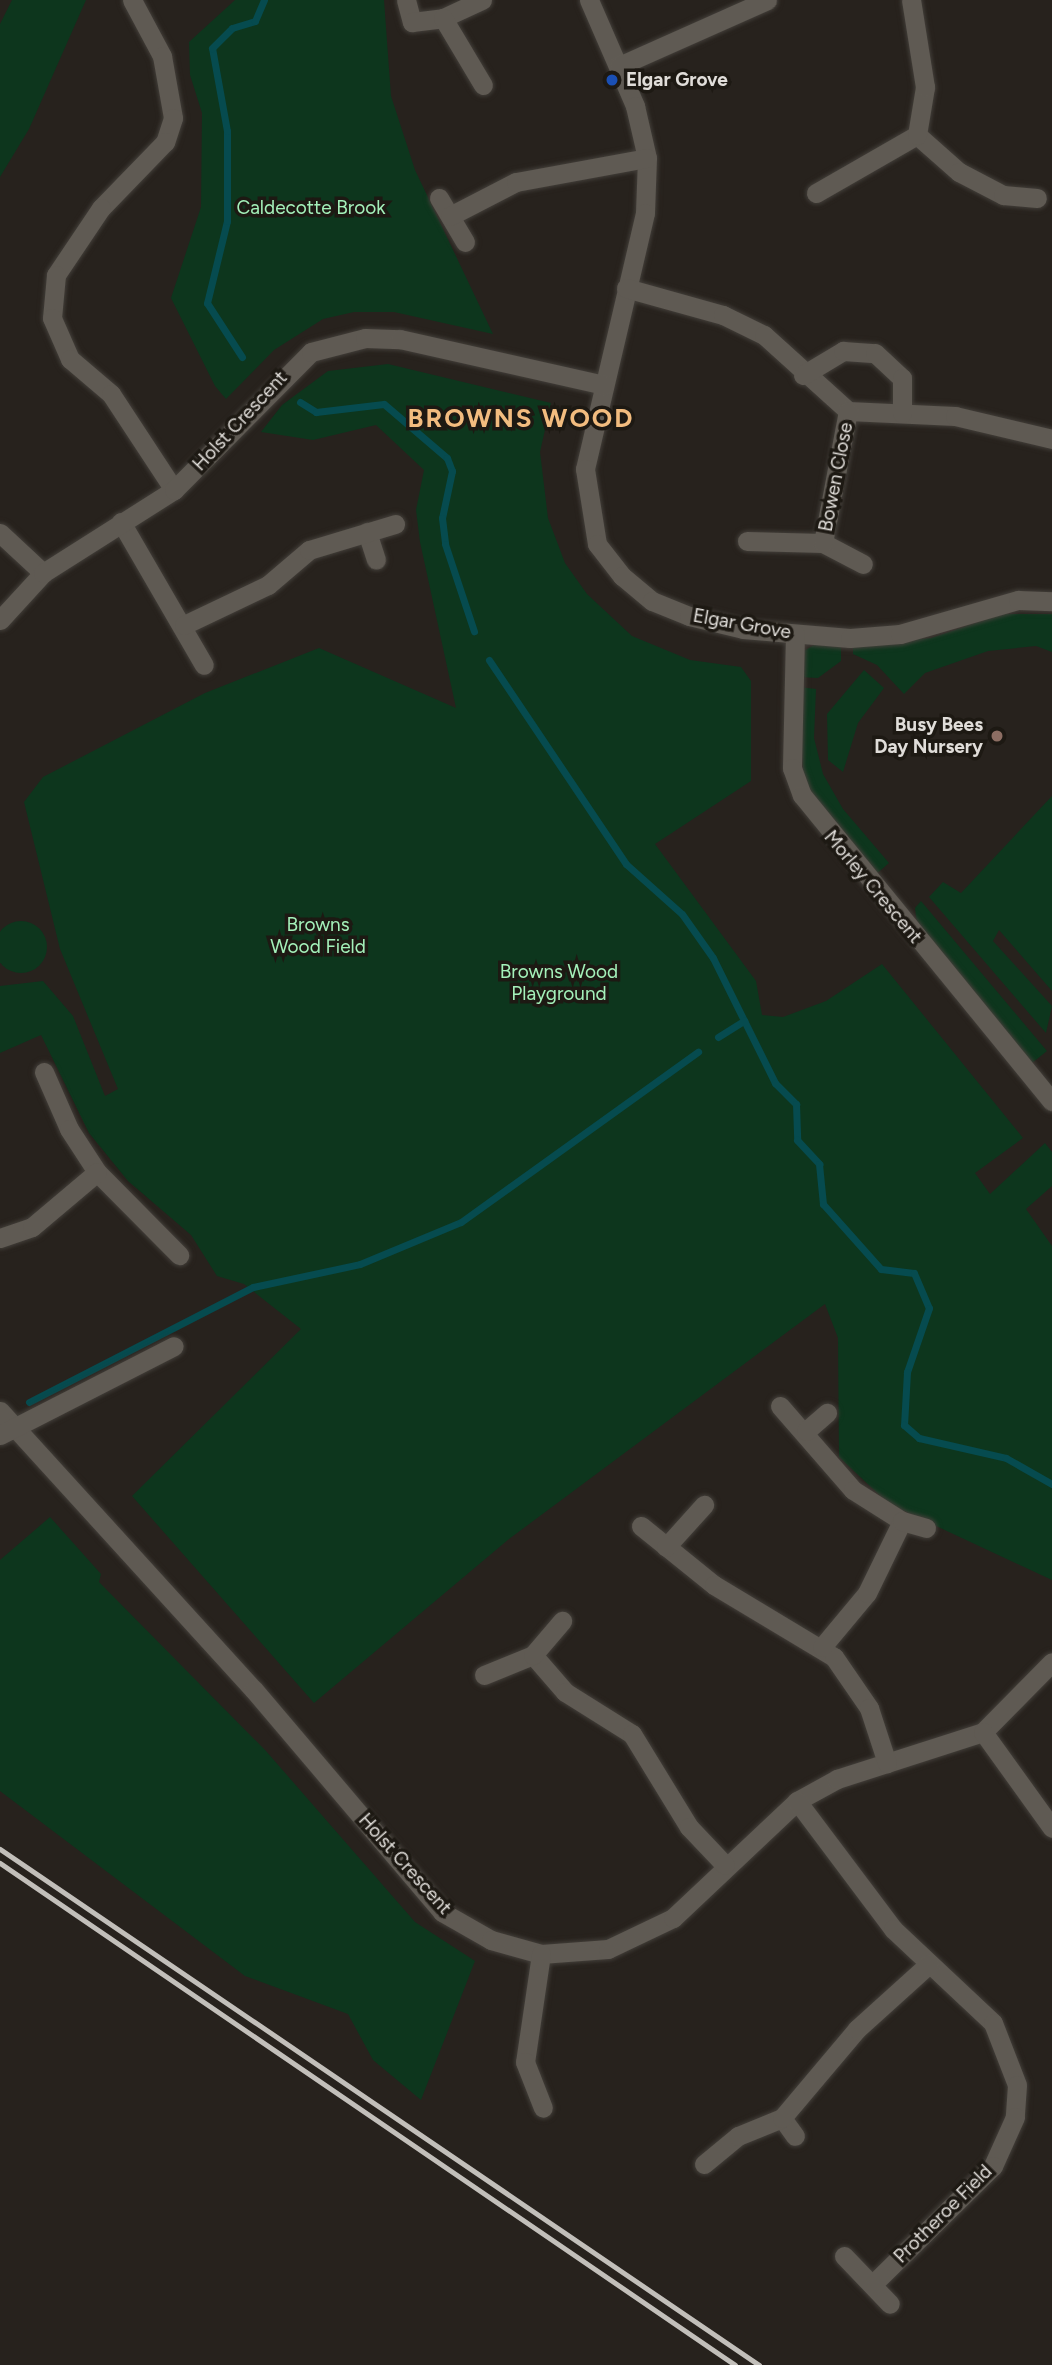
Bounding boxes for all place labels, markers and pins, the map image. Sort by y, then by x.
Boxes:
place label: Elgar Grove [626,69,728,91]
marker: Elgar Grove [604,72,620,88]
place label: Busy Bees Day Nursery [874,714,983,758]
marker: Busy Bees Day Nursery [989,728,1005,744]

